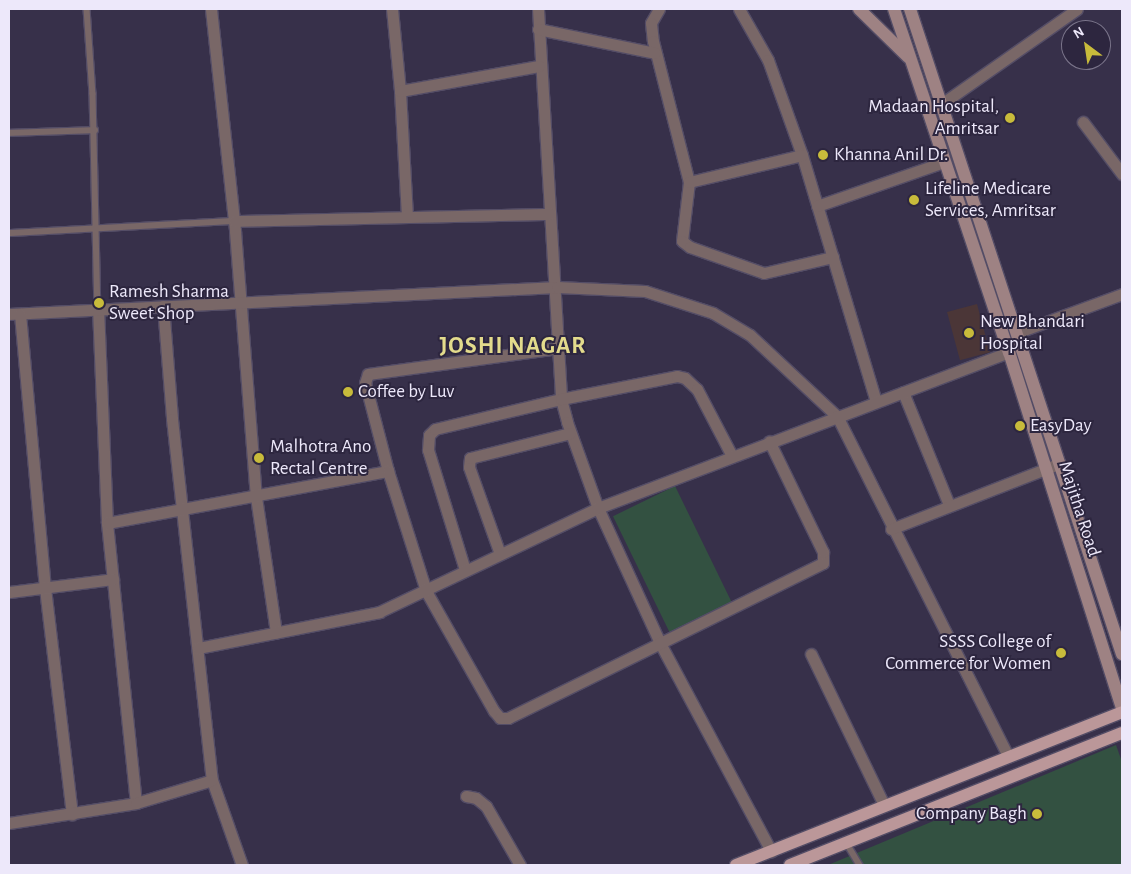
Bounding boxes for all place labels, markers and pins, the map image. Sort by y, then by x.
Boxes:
place label: Madaan Hospital, Amritsar [868,96,999,140]
marker: Madaan Hospital, Amritsar [1003,111,1017,125]
place label: Khanna Anil Dr. [834,144,948,166]
marker: Khanna Anil Dr. [816,148,830,162]
place label: Lifeline Medicare Services, Amritsar [925,178,1056,222]
marker: Lifeline Medicare Services, Amritsar [907,193,921,207]
place label: Ramesh Sharma Sweet Shop [109,281,229,325]
marker: Ramesh Sharma Sweet Shop [93,297,105,309]
place label: New Bhandari Hospital [980,311,1085,355]
marker: New Bhandari Hospital [962,326,976,340]
place label: Coffee by Luv [358,381,454,403]
marker: Coffee by Luv [342,386,354,398]
place label: EasyDay [1030,415,1092,437]
marker: EasyDay [1014,420,1026,432]
place label: Malhotra Ano Rectal Centre [270,436,371,480]
marker: Malhotra Ano Rectal Centre [252,451,266,465]
place label: SSSS College of Commerce for Women [885,631,1051,675]
marker: SSSS College of Commerce for Women [1055,647,1067,659]
place label: Company Bagh [916,803,1027,825]
marker: Company Bagh [1031,808,1043,820]

